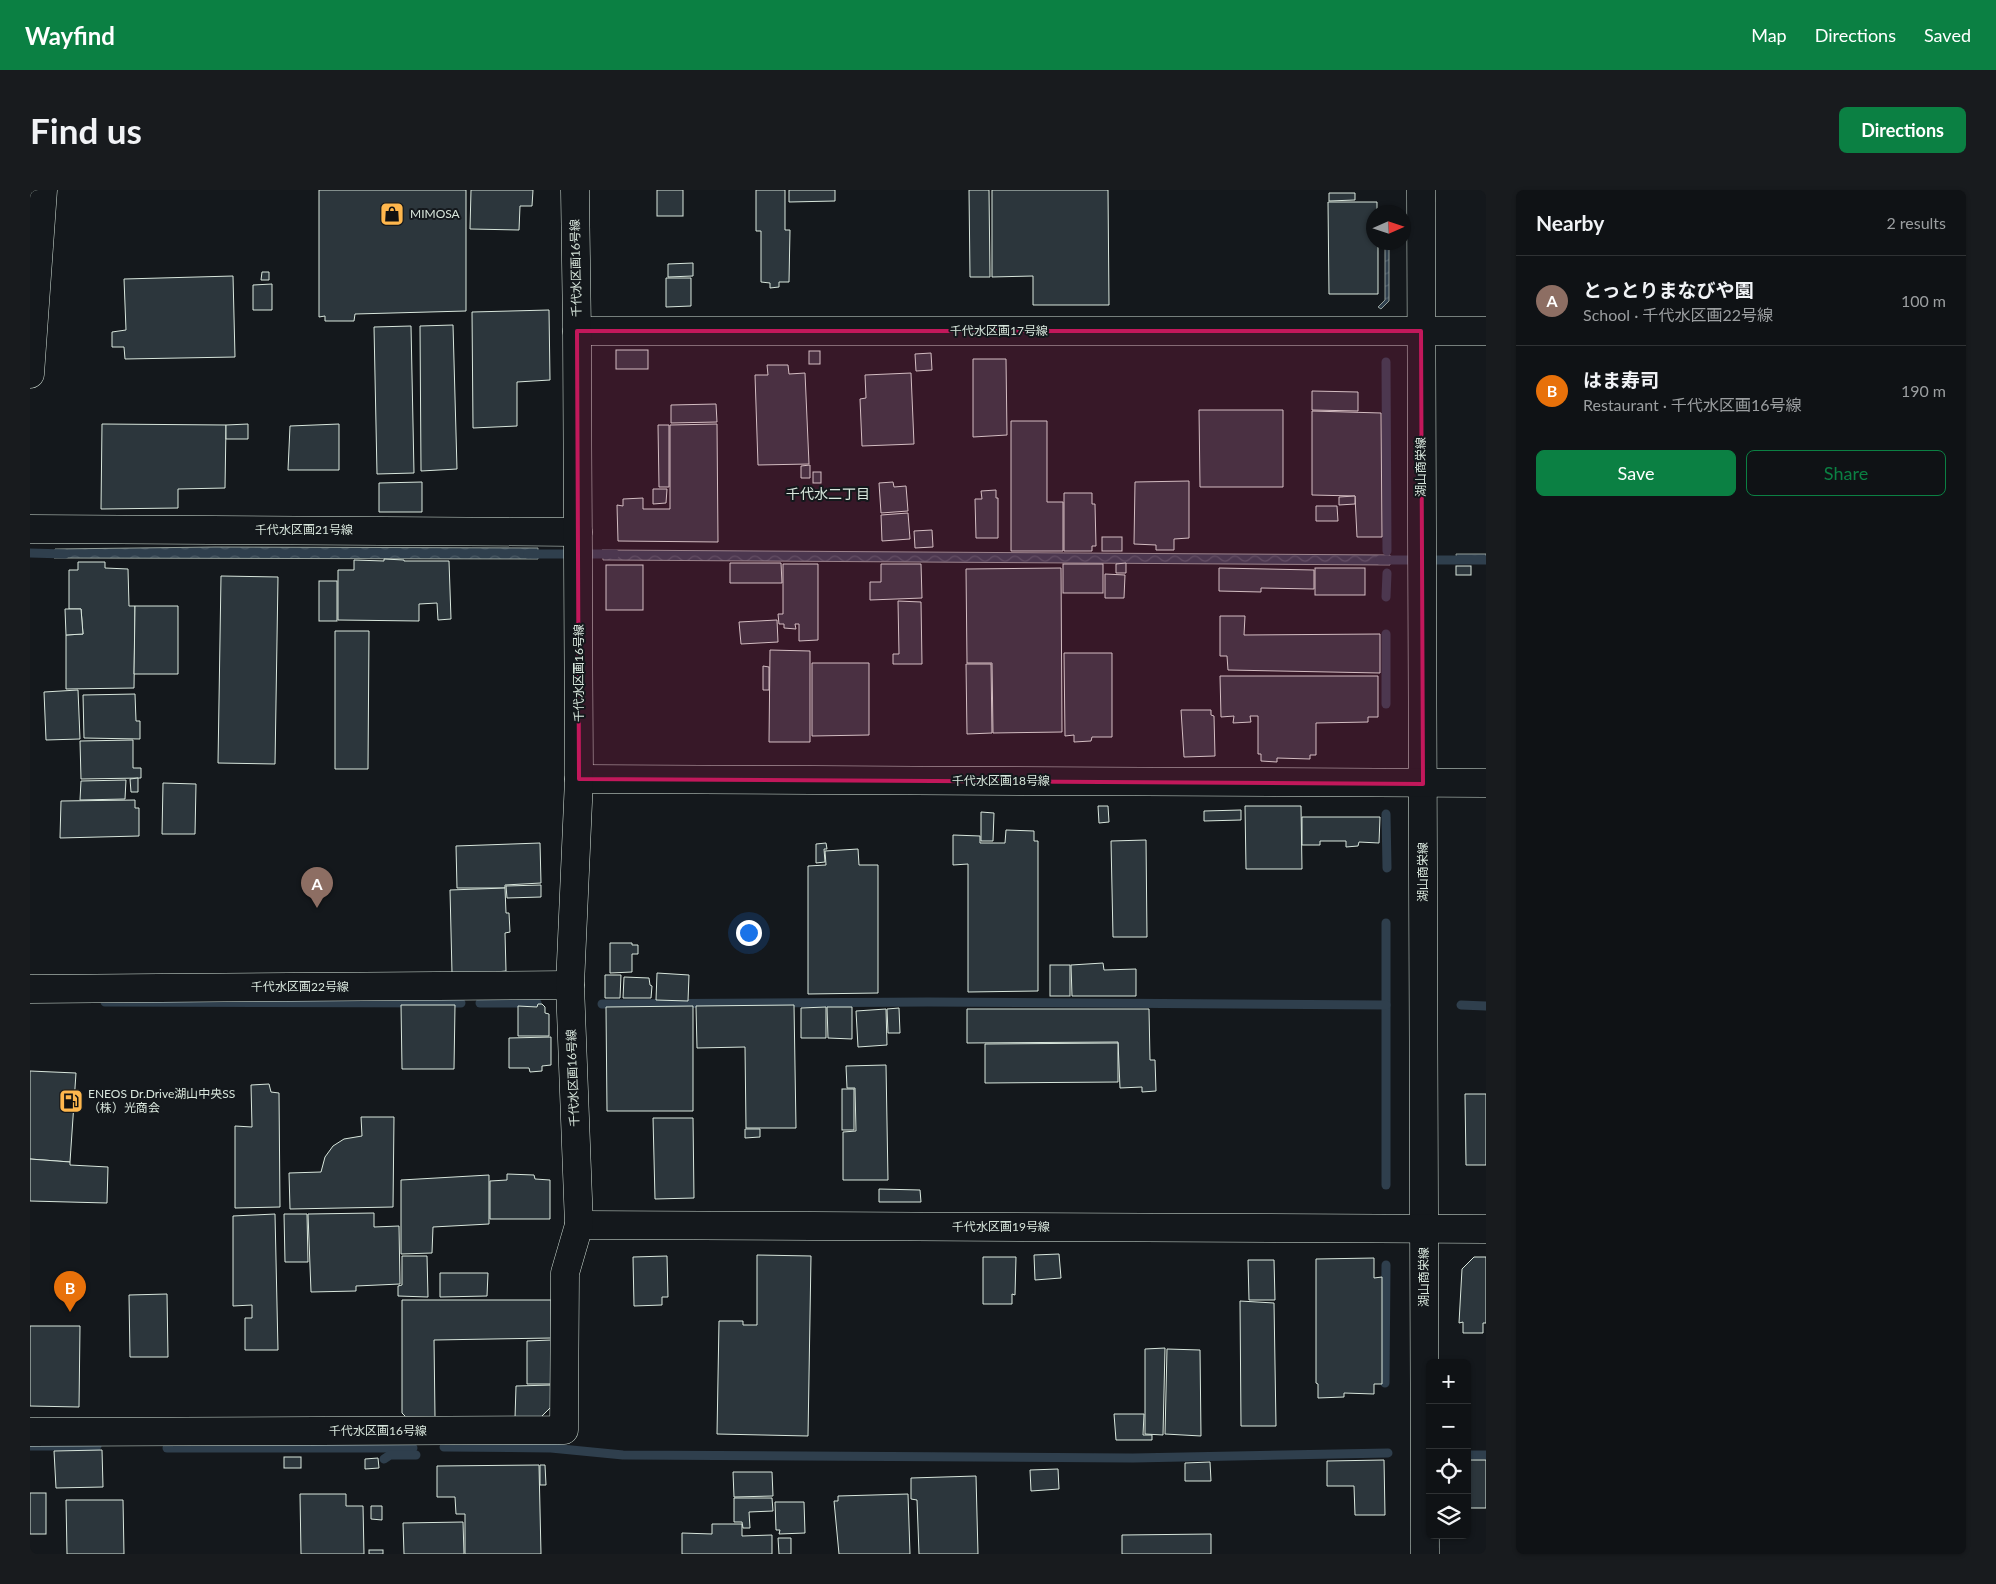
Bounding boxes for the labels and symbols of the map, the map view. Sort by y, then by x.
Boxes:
shop icon: MIMOSA [379,201,405,227]
north arrow [1366,205,1411,250]
place label: MIMOSA [410,206,461,221]
street label: 千代水区画16号線 [567,219,584,317]
street label: 千代水区画17号線 [950,323,1048,338]
street label: 湖山商栄線 [1413,437,1428,497]
district label: 千代水二丁目 [786,485,870,502]
street label: 千代水区画21号線 [255,522,353,537]
street label: 千代水区画16号線 [571,624,586,722]
street label: 千代水区画18号線 [952,773,1050,788]
street label: 湖山商栄線 [1415,842,1430,902]
pin: A [301,867,333,908]
your location [736,920,762,946]
street label: 千代水区画22号線 [251,979,349,994]
street label: 千代水区画16号線 [563,1029,582,1127]
place label: ENEOS Dr.Drive湖山中央SS （株）光商会 [88,1086,235,1115]
fuel station icon: ENEOS Dr.Drive湖山中央SS （株）光商会 [58,1088,84,1114]
street label: 千代水区画19号線 [952,1219,1050,1234]
street label: 湖山商栄線 [1416,1247,1431,1307]
pin: B [54,1271,86,1312]
street label: 千代水区画16号線 [329,1423,427,1438]

